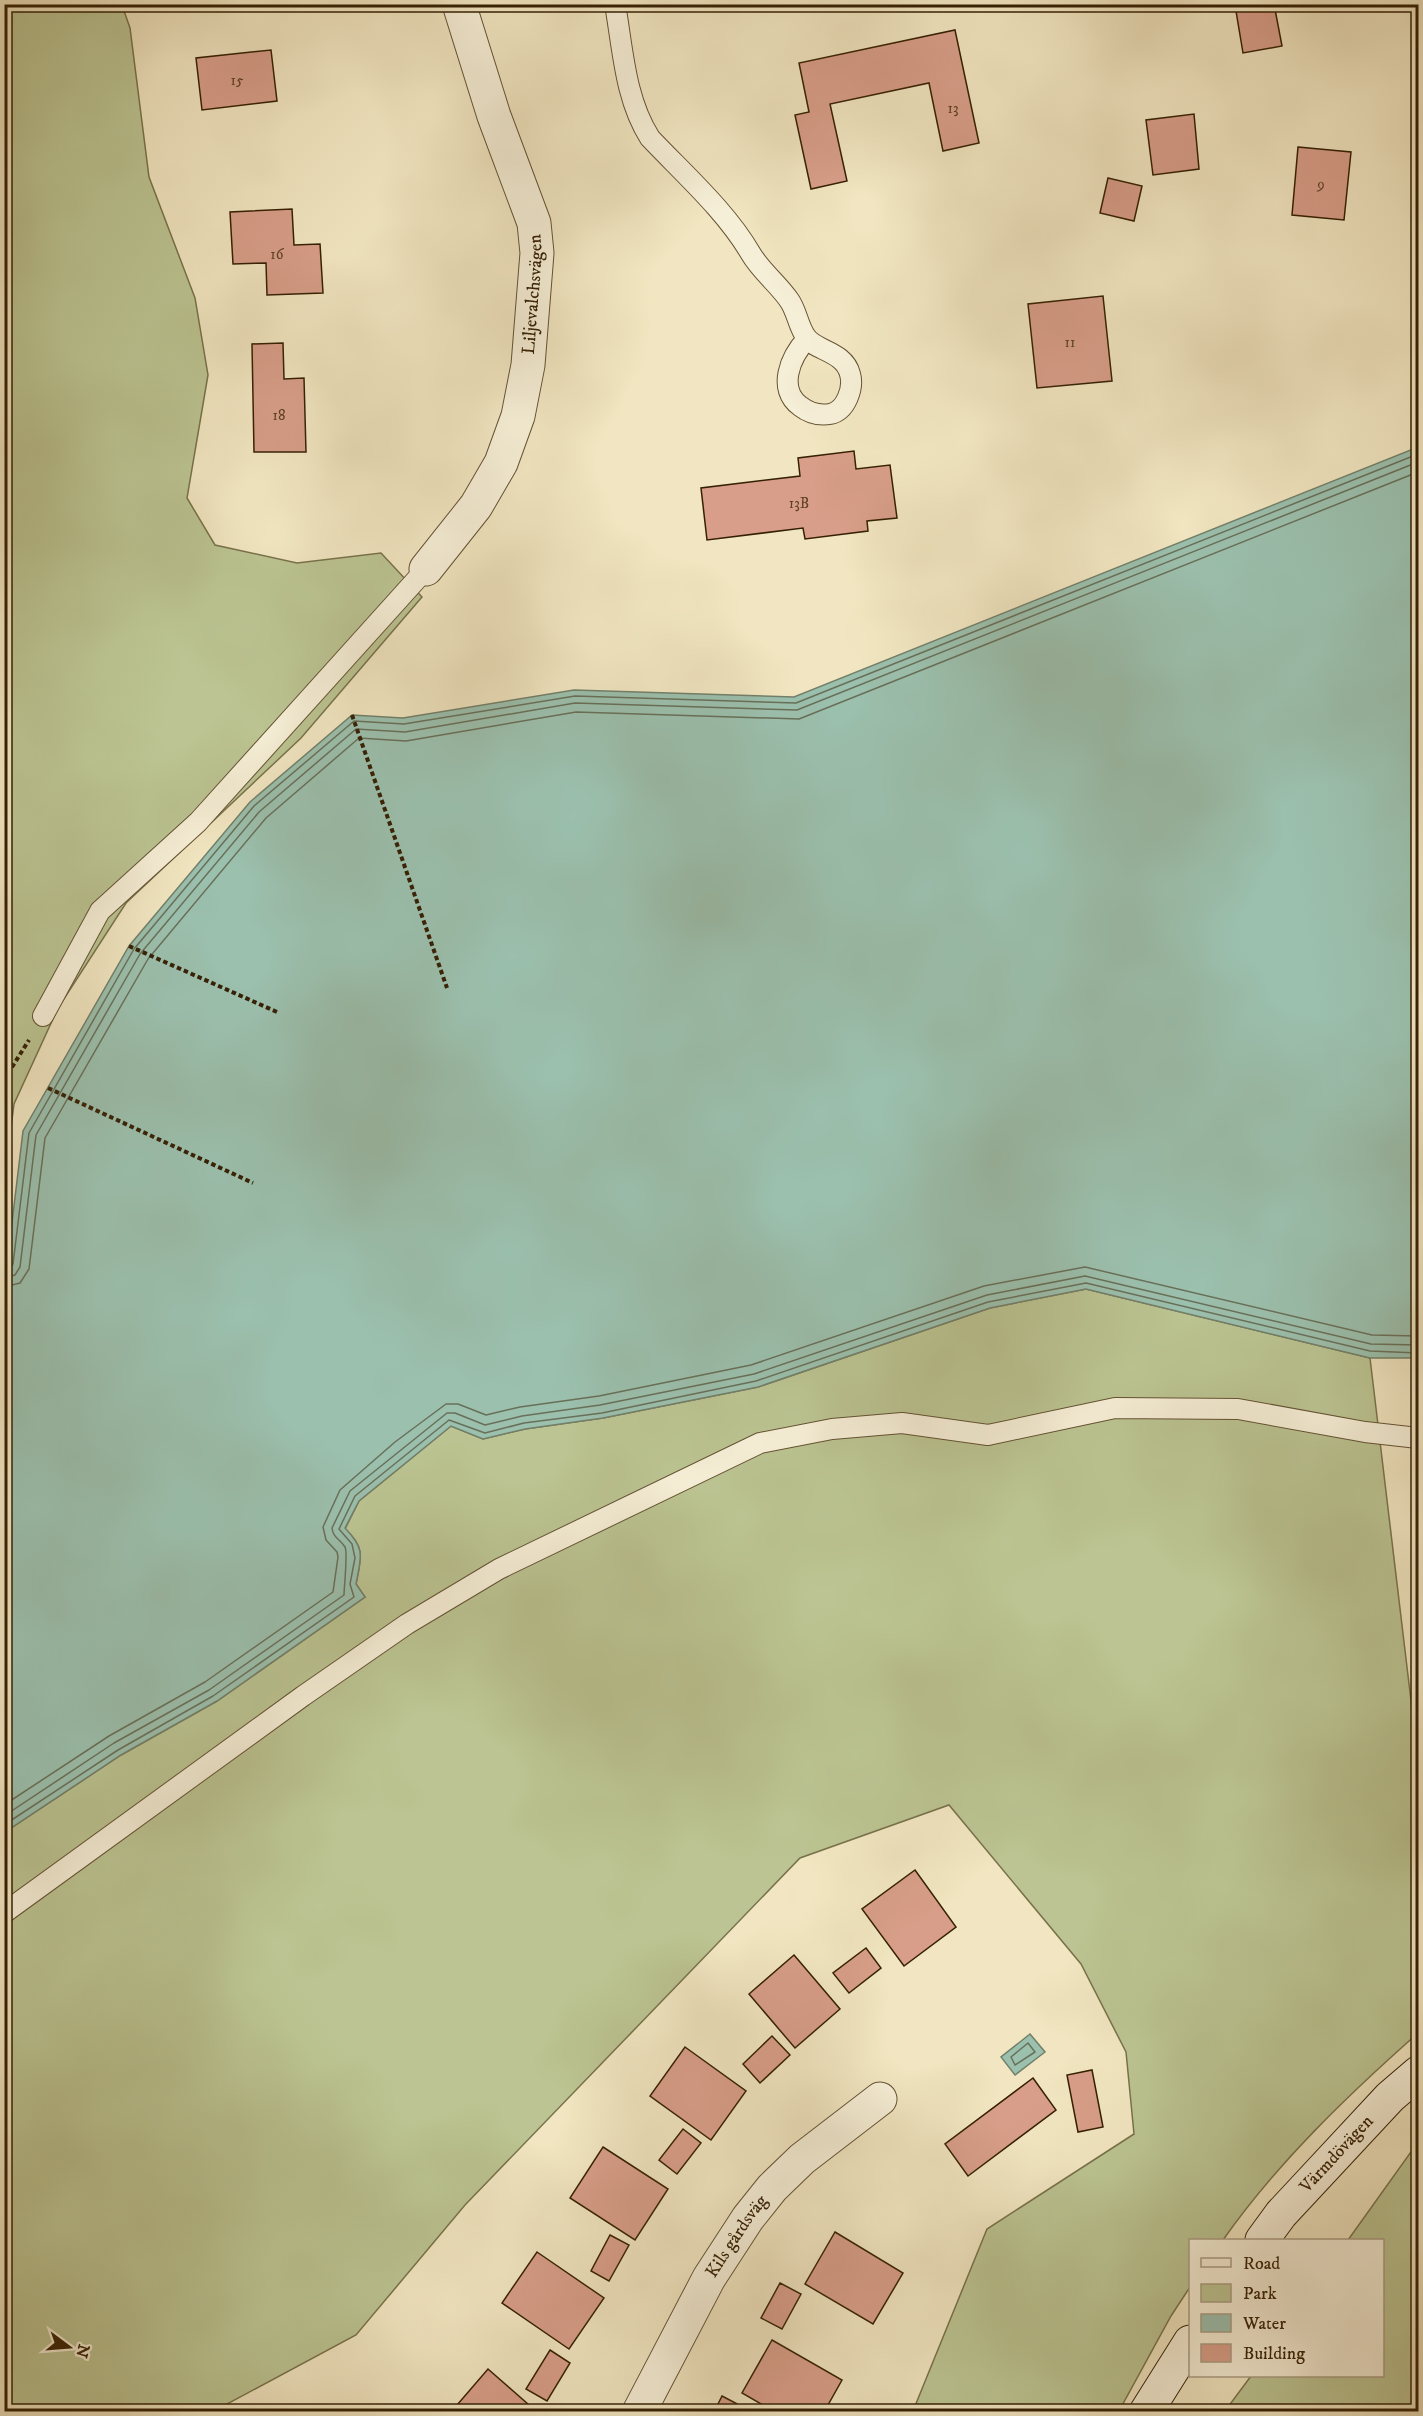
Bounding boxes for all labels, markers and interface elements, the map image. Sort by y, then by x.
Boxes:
house number: 15 [231,71,244,90]
house number: 13 [947,99,959,118]
house number: 9 [1316,175,1325,194]
street label: Liljevalchsvägen [518,233,548,355]
house number: 16 [270,245,285,264]
house number: 11 [1064,333,1076,352]
house number: 18 [272,406,286,425]
house number: 13B [789,494,809,513]
street label: Värmdövägen [1295,2110,1379,2198]
street label: Kils gårdsväg [701,2191,773,2282]
legend [1189,2239,1384,2377]
text: Road [1243,2253,1280,2275]
text: Park [1243,2283,1277,2305]
text: Water [1242,2313,1286,2335]
north arrow [39,2317,99,2377]
text: N [71,2342,94,2360]
text: Building [1243,2343,1305,2365]

